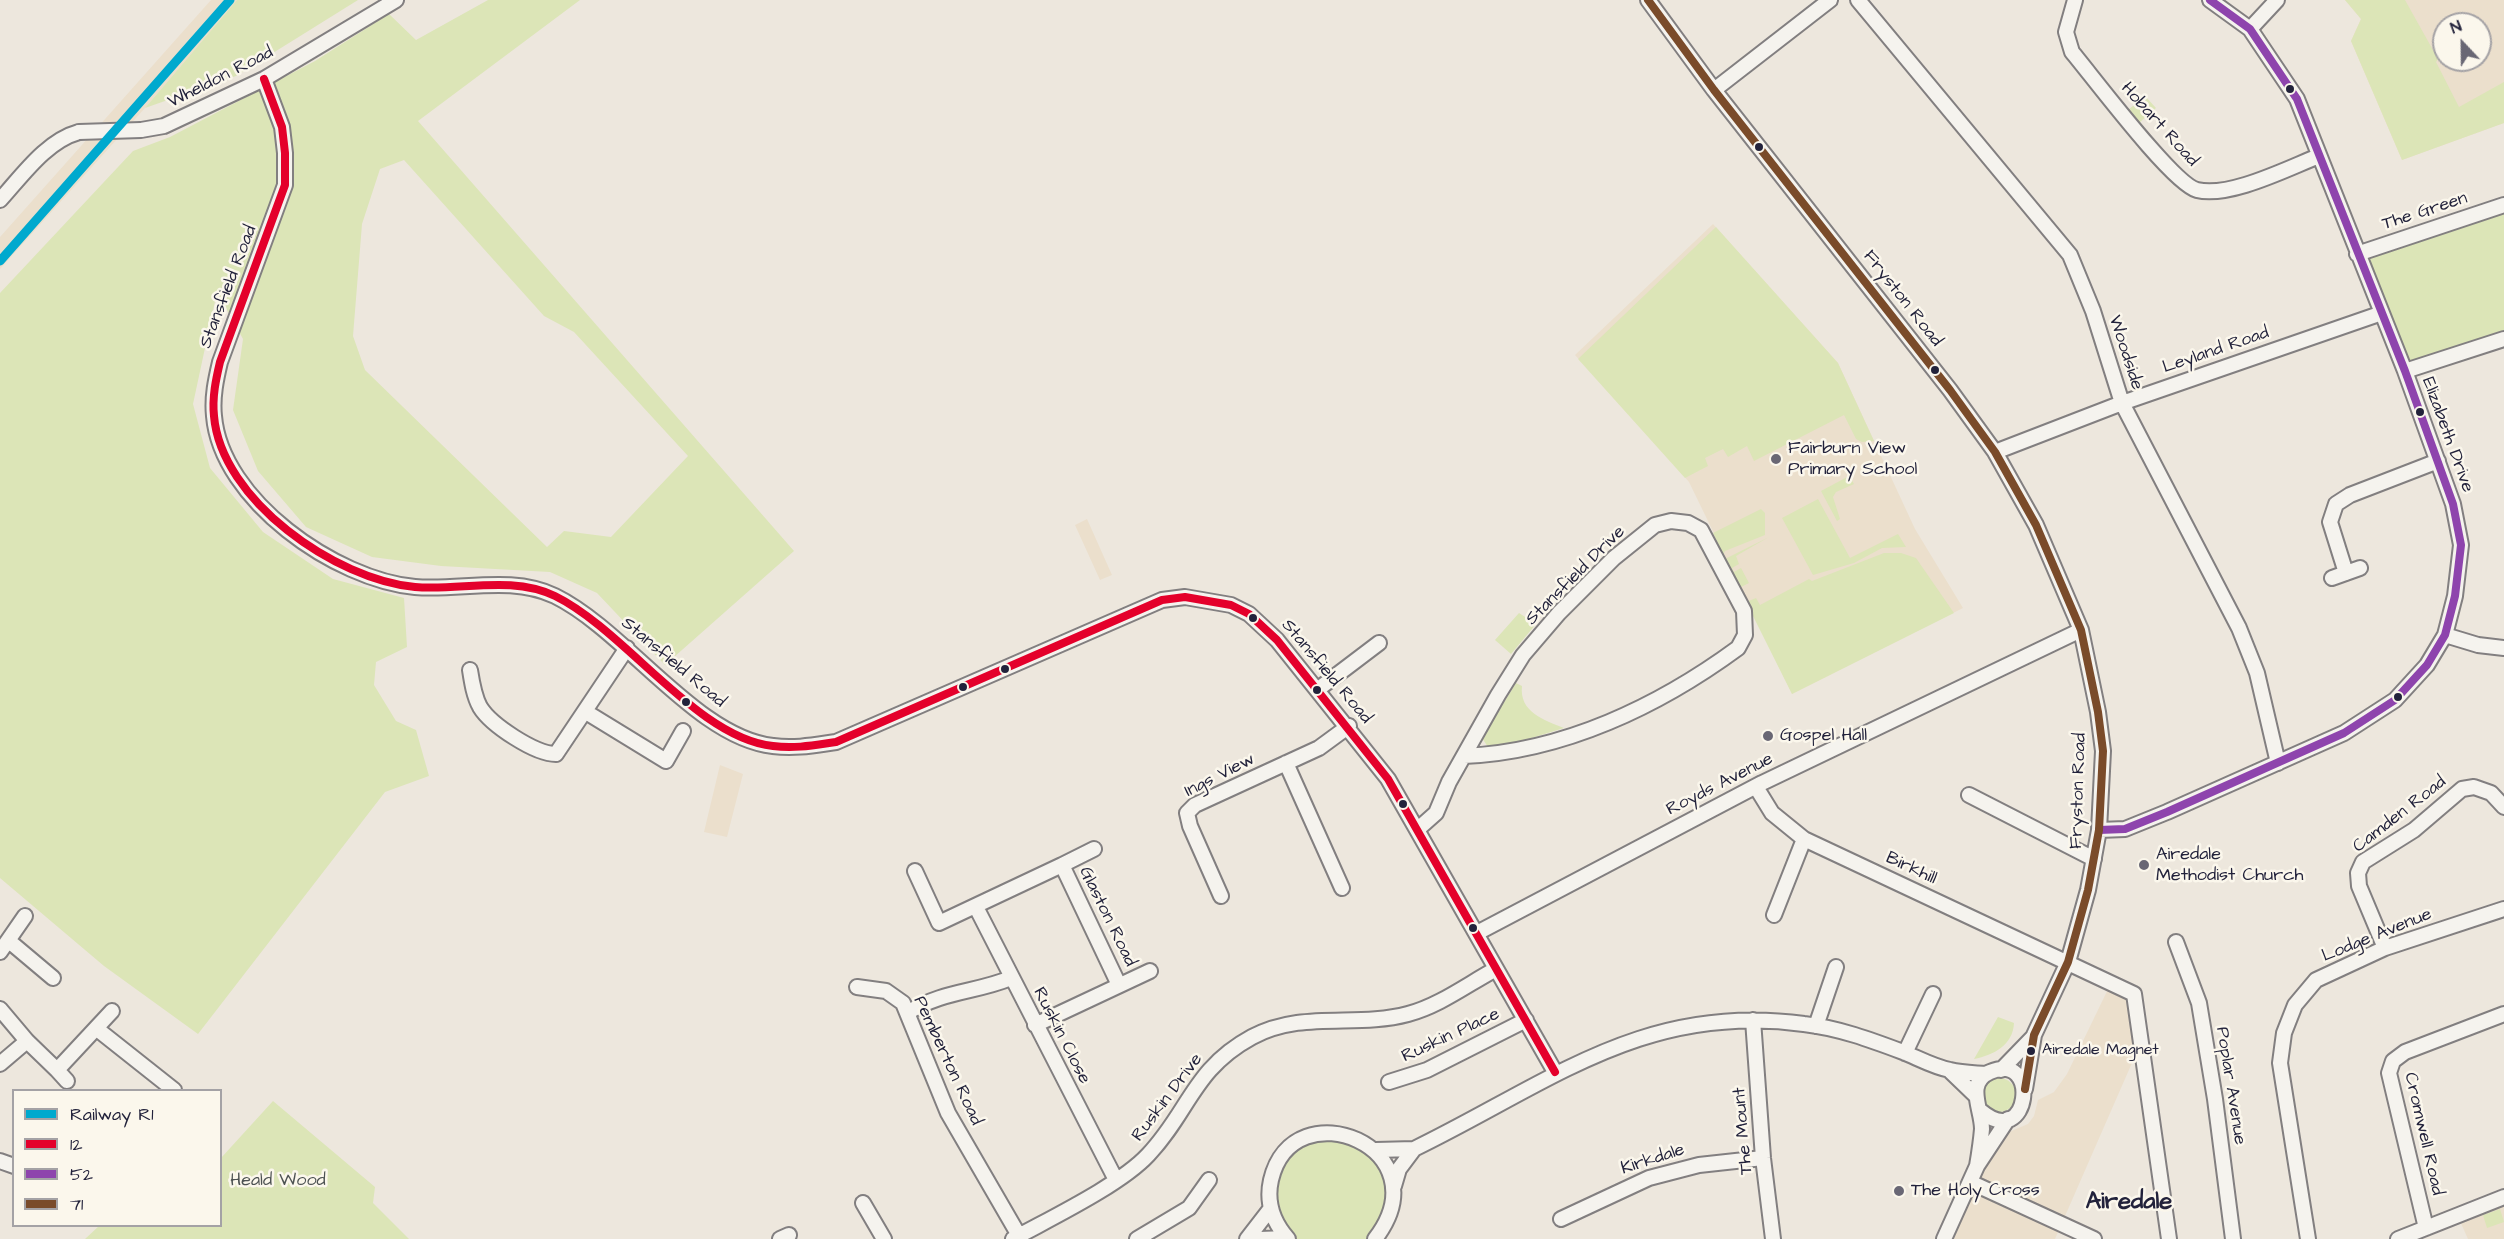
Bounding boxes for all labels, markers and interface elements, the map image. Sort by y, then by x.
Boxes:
north arrow [2432,12,2492,72]
text: N [2447,15,2465,39]
street label: Wheldon Road [165,42,277,114]
street label: Hobart Road [2115,78,2203,172]
unlabelled marker [2284,83,2296,95]
unlabelled marker [1753,141,1765,153]
street label: The Green [2380,188,2470,236]
street label: Stansfield Road [196,223,262,351]
street label: Fryston Road [1858,247,1946,351]
street label: Woodside [2103,313,2147,393]
street label: Leyland Road [2160,323,2272,379]
unlabelled marker [1929,364,1941,376]
street label: Elizabeth Drive [2416,374,2478,496]
unlabelled marker [2414,406,2426,418]
place label: Fairburn View Primary School [1788,438,1917,480]
marker: Fairburn View Primary School [1769,452,1783,466]
street label: Stansfield Drive [1522,522,1630,630]
unlabelled marker [1247,612,1259,624]
street label: Stansfield Road [616,613,730,713]
street label: Stansfield Road [1276,615,1376,729]
unlabelled marker [999,663,1011,675]
unlabelled marker [957,681,969,693]
unlabelled marker [1311,684,1323,696]
unlabelled marker [2392,691,2404,703]
unlabelled marker [680,696,692,708]
place label: Gospel Hall [1780,725,1867,747]
marker: Gospel Hall [1761,729,1775,743]
street label: Fryston Road [2066,733,2092,849]
street label: Ings View [1181,749,1259,803]
street label: Royds Avenue [1663,749,1777,821]
street label: Camden Road [2349,772,2451,858]
unlabelled marker [1397,798,1409,810]
place label: Airedale Methodist Church [2156,844,2303,886]
street label: Birkhill [1882,848,1940,890]
marker: Airedale Methodist Church [2137,858,2151,872]
street label: Glaston Road [1074,864,1140,970]
street label: Lodge Avenue [2319,904,2435,968]
unlabelled marker [1467,922,1479,934]
street label: Ruskin Close [1027,984,1095,1088]
street label: Pemberton Road [908,993,986,1129]
street label: Ruskin Place [1399,1004,1503,1068]
street label: Poplar Avenue [2210,1025,2250,1147]
place label: Airedale Magnet [2042,1041,2159,1061]
marker: Airedale Magnet [2025,1045,2037,1057]
street label: Ruskin Drive [1128,1050,1208,1146]
street label: Cromwell Road [2398,1071,2448,1197]
street label: The Mount [1729,1086,1759,1176]
legend [12,1089,222,1227]
text: Railway R1 [70,1102,153,1127]
text: 12 [70,1132,83,1157]
street label: Kirkdale [1618,1140,1688,1180]
text: 52 [70,1162,93,1187]
park label: Heald Wood [230,1170,326,1192]
place label: The Holy Cross [1911,1180,2040,1202]
marker: The Holy Cross [1892,1184,1906,1198]
district label: Airedale [2086,1189,2172,1217]
text: 71 [70,1192,83,1217]

